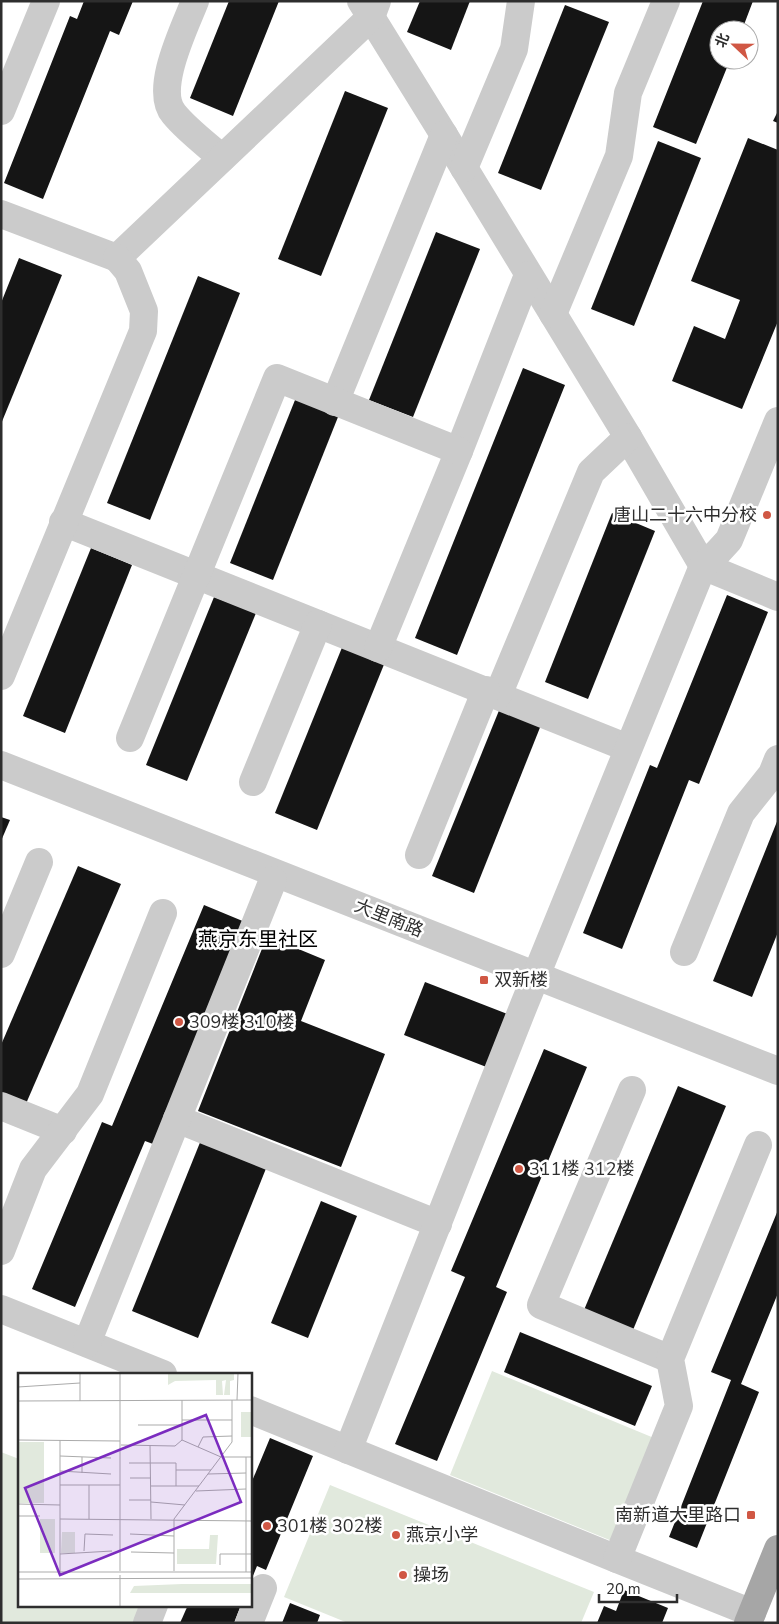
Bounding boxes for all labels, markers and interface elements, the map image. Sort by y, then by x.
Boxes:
north arrow [709,20,759,70]
text: 北 [711,30,734,50]
place label: 唐山二十六中分校 [613,503,757,527]
marker: 唐山二十六中分校 [761,509,773,521]
street label: 大里南路 [351,893,427,943]
district label: 燕京东里社区 [198,926,318,953]
place label: 双新楼 [494,968,548,992]
marker: 双新楼 [478,974,490,986]
place label: 309楼 310楼 [189,1010,294,1034]
marker: 309楼 310楼 [173,1016,185,1028]
place label: 311楼 312楼 [529,1157,634,1181]
marker: 311楼 312楼 [513,1163,525,1175]
inset map [18,1373,251,1606]
place label: 南新道大里路口 [615,1503,741,1527]
marker: 南新道大里路口 [745,1509,757,1521]
place label: 301楼 302楼 [277,1514,382,1538]
marker: 301楼 302楼 [261,1520,273,1532]
place label: 燕京小学 [406,1523,478,1547]
marker: 燕京小学 [390,1529,402,1541]
place label: 操场 [413,1563,449,1587]
marker: 操场 [397,1569,409,1581]
scale bar [599,1572,676,1604]
text: 20 m [606,1579,641,1599]

